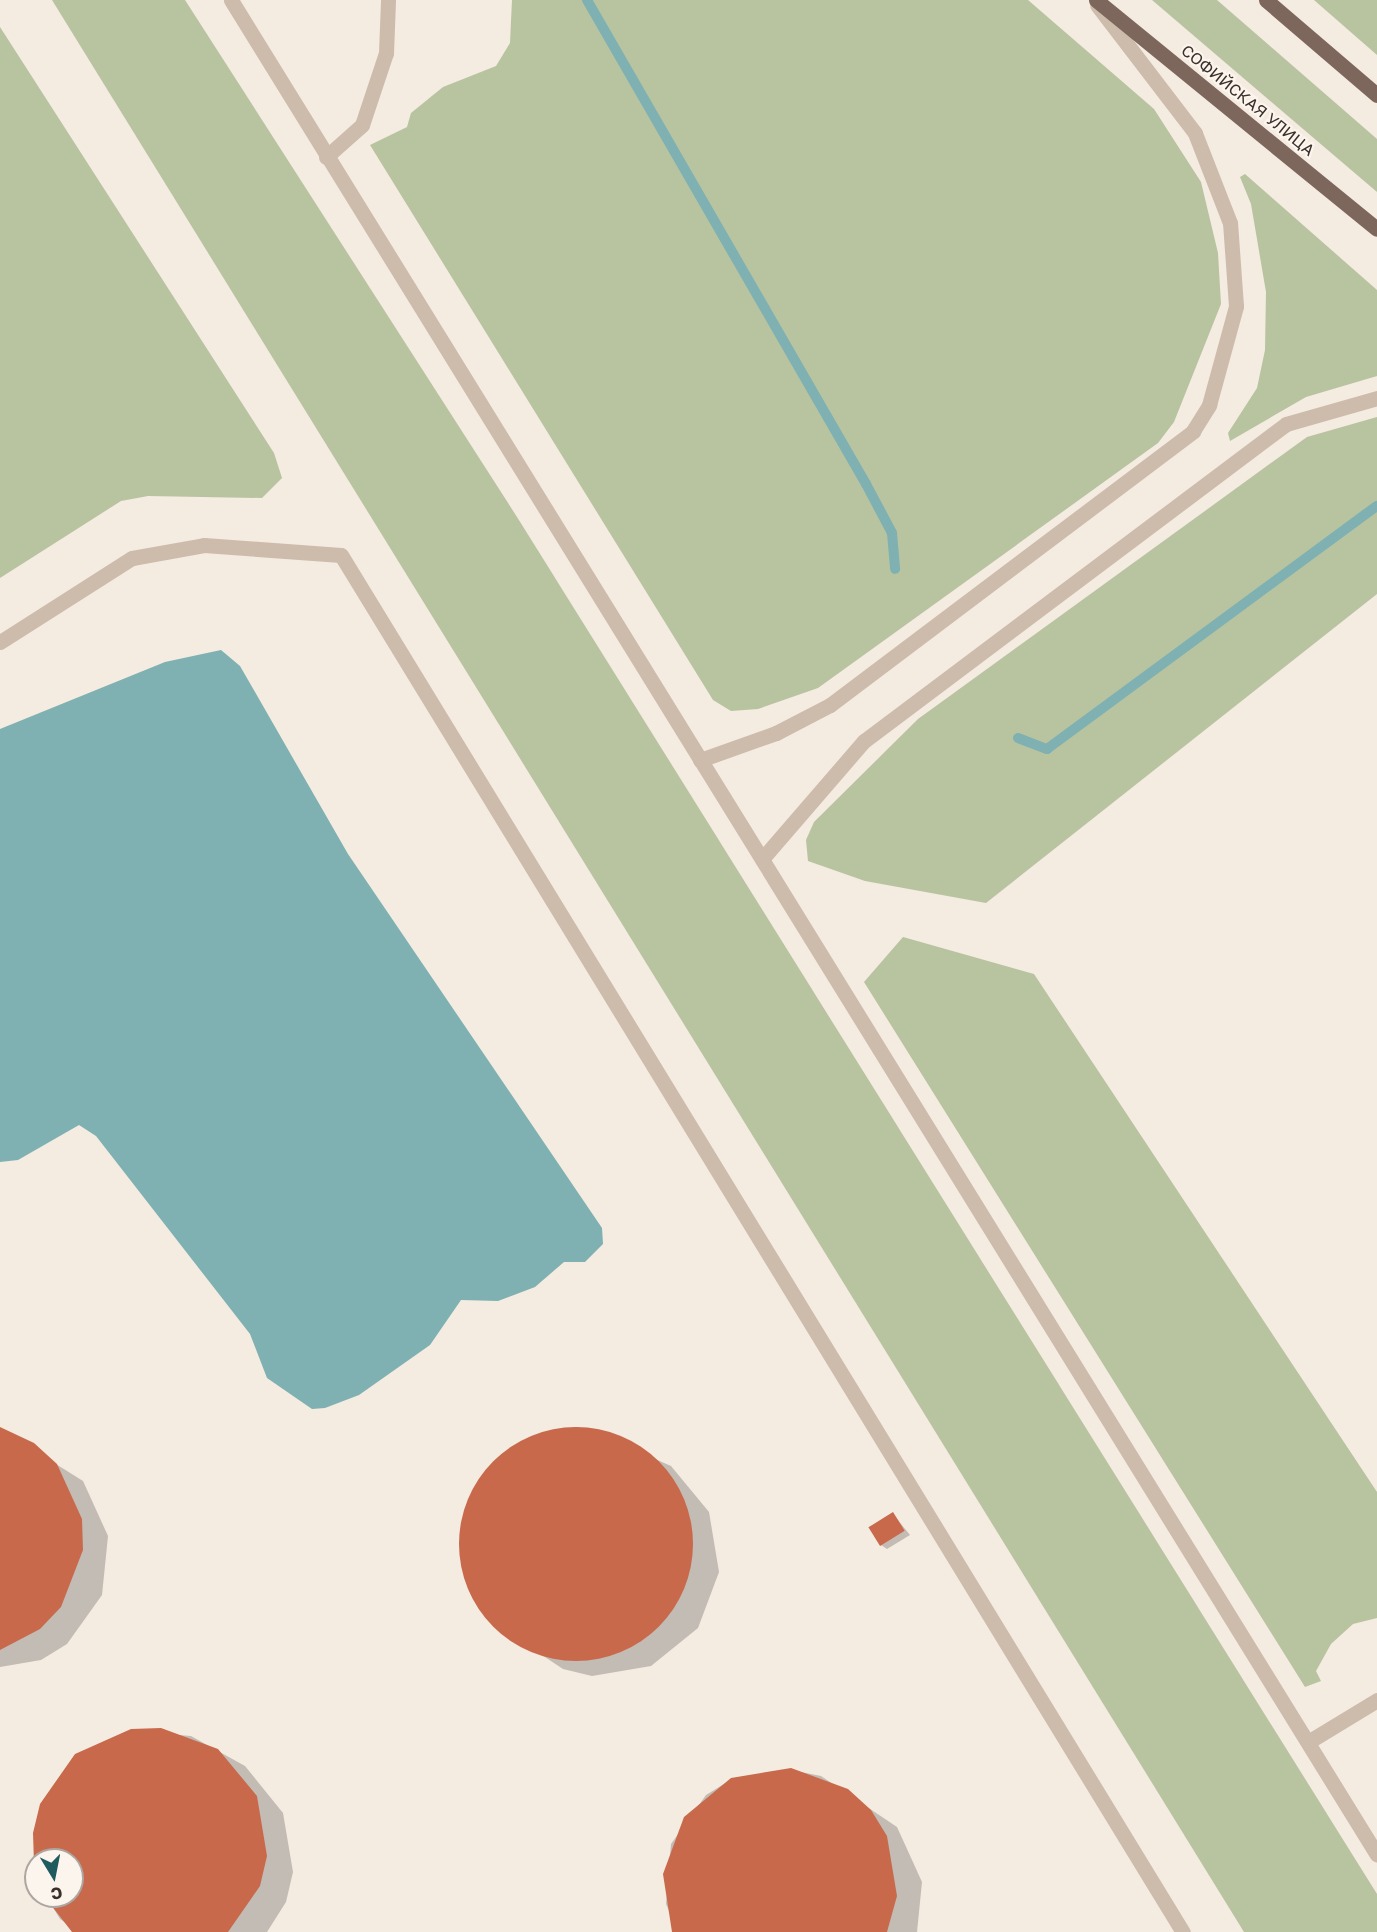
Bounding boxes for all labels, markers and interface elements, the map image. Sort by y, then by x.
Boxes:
street label: СОФИЙСКАЯ УЛИЦА [1178,40,1318,160]
north arrow [24,1848,84,1908]
text: С [49,1883,64,1905]

